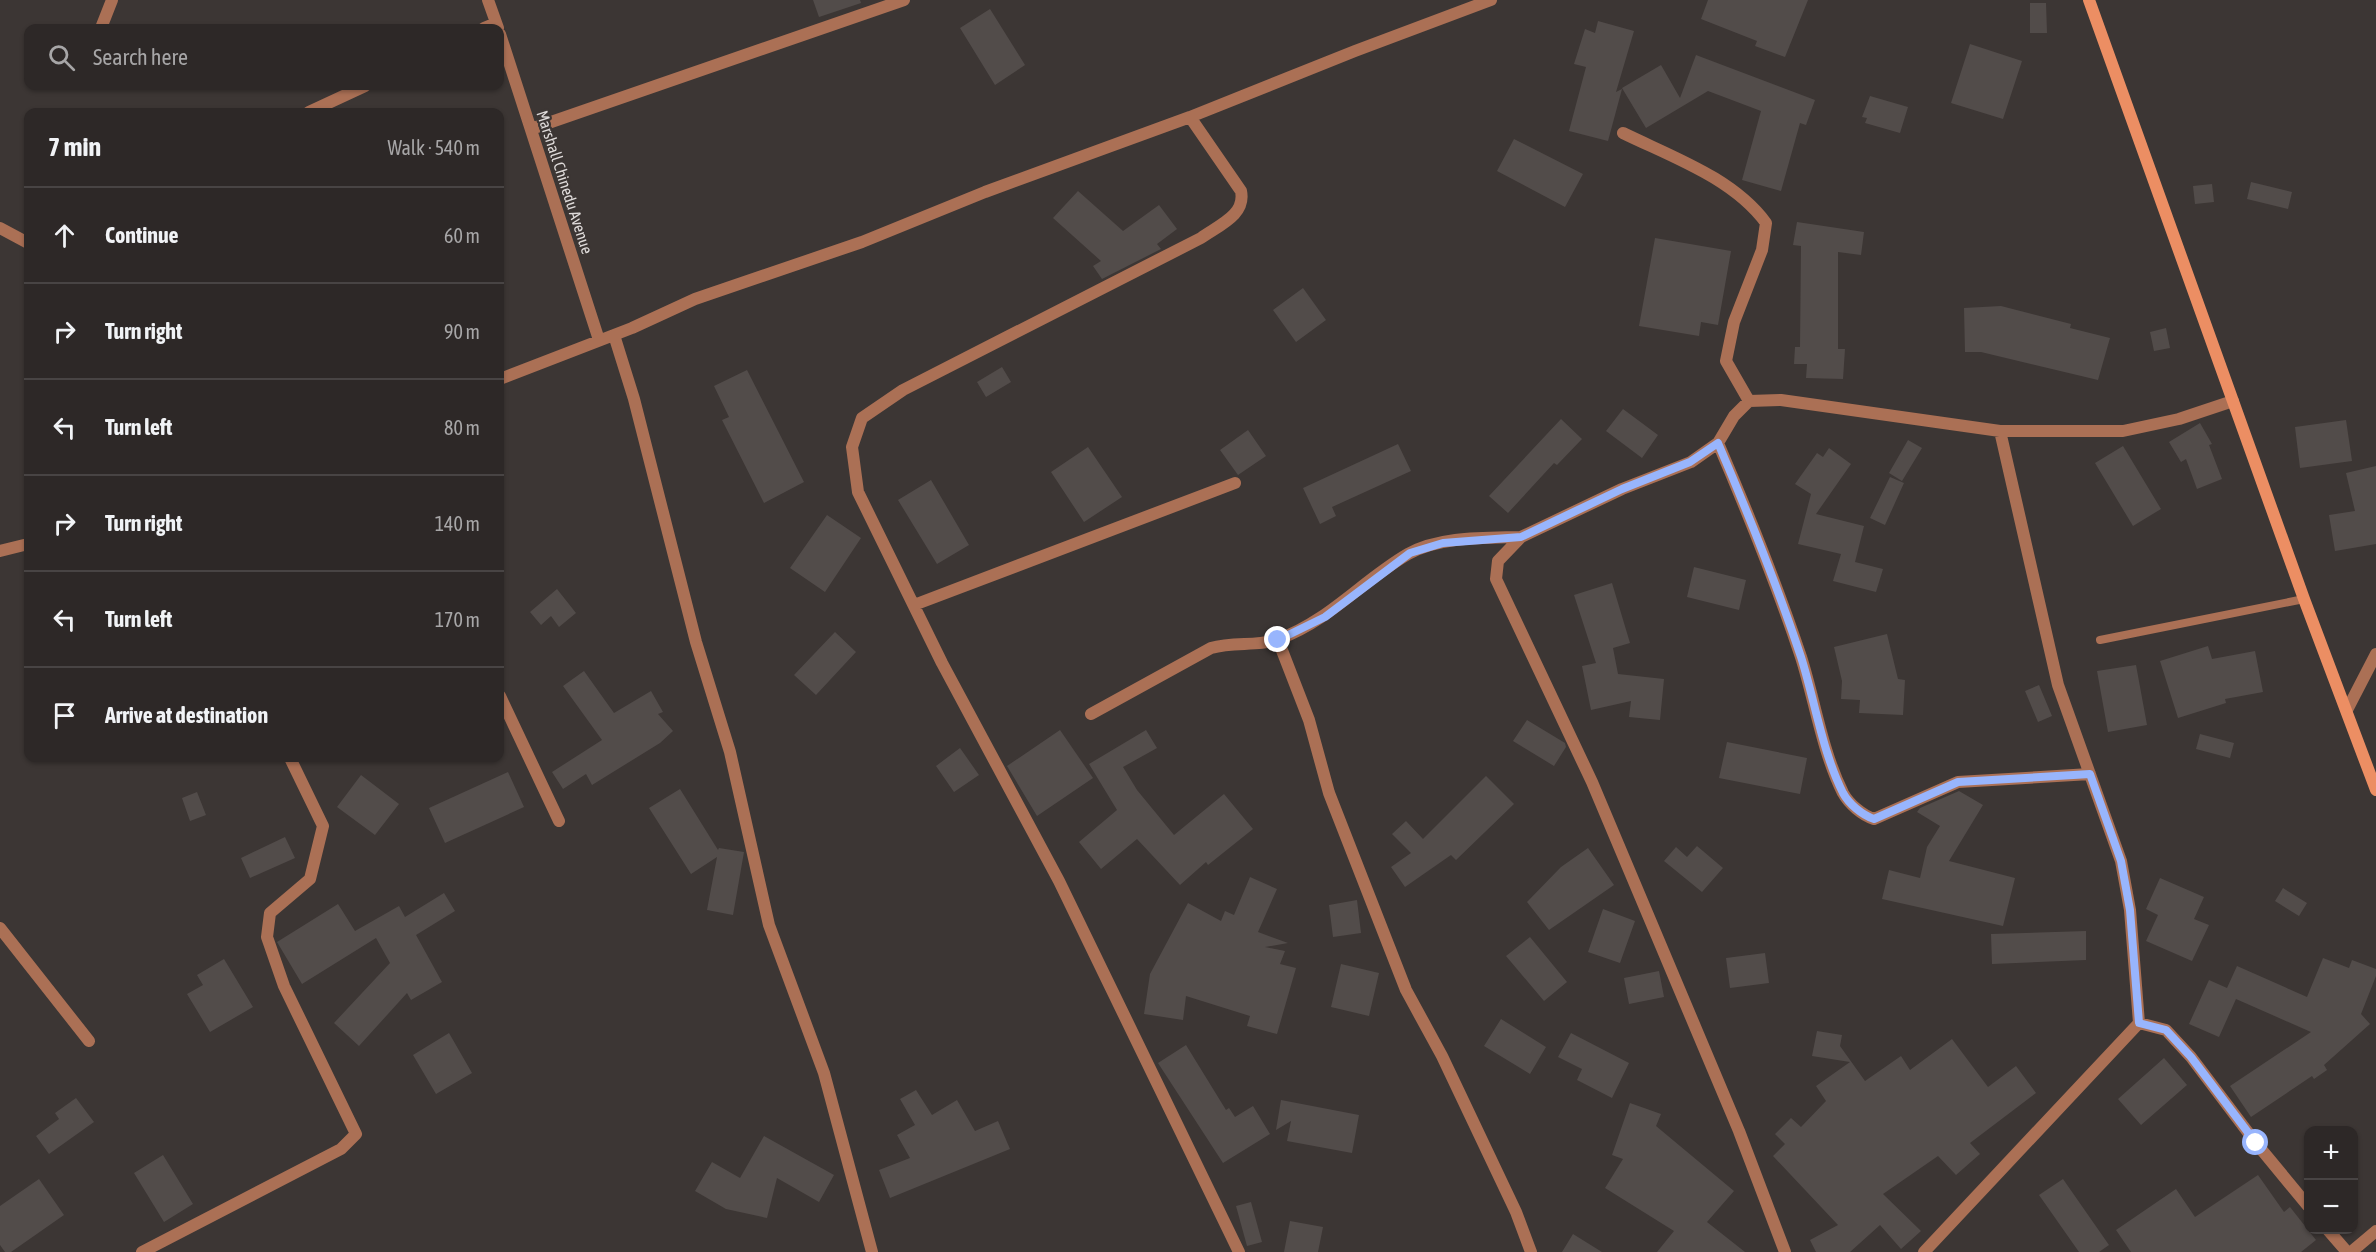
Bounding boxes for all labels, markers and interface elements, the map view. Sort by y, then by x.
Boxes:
search box [24,24,504,90]
icon: search [45,41,78,74]
text: Search here [93,44,188,70]
street label: Marshall Chinedu Avenue [533,108,597,256]
text: 7 min [48,132,101,162]
text: Walk · 540 m [388,136,480,159]
icon: ahead [48,219,81,252]
text: Continue [105,222,179,248]
text: 60 m [444,224,480,247]
icon: right [48,315,81,348]
text: Turn right [105,318,182,344]
text: 90 m [444,320,480,343]
icon: left [48,411,81,444]
text: Turn left [105,414,172,440]
text: 80 m [444,416,480,439]
icon: right [48,507,81,540]
text: Turn right [105,510,182,536]
text: 140 m [435,512,480,535]
icon: left [48,603,81,636]
text: Turn left [105,606,172,632]
text: 170 m [435,608,480,631]
route end [1264,626,1290,652]
icon: arrive [48,699,81,732]
text: Arrive at destination [105,702,268,728]
map controls [2304,1126,2358,1234]
button: + [2304,1126,2358,1180]
route start [2242,1129,2268,1155]
button: − [2304,1180,2358,1234]

